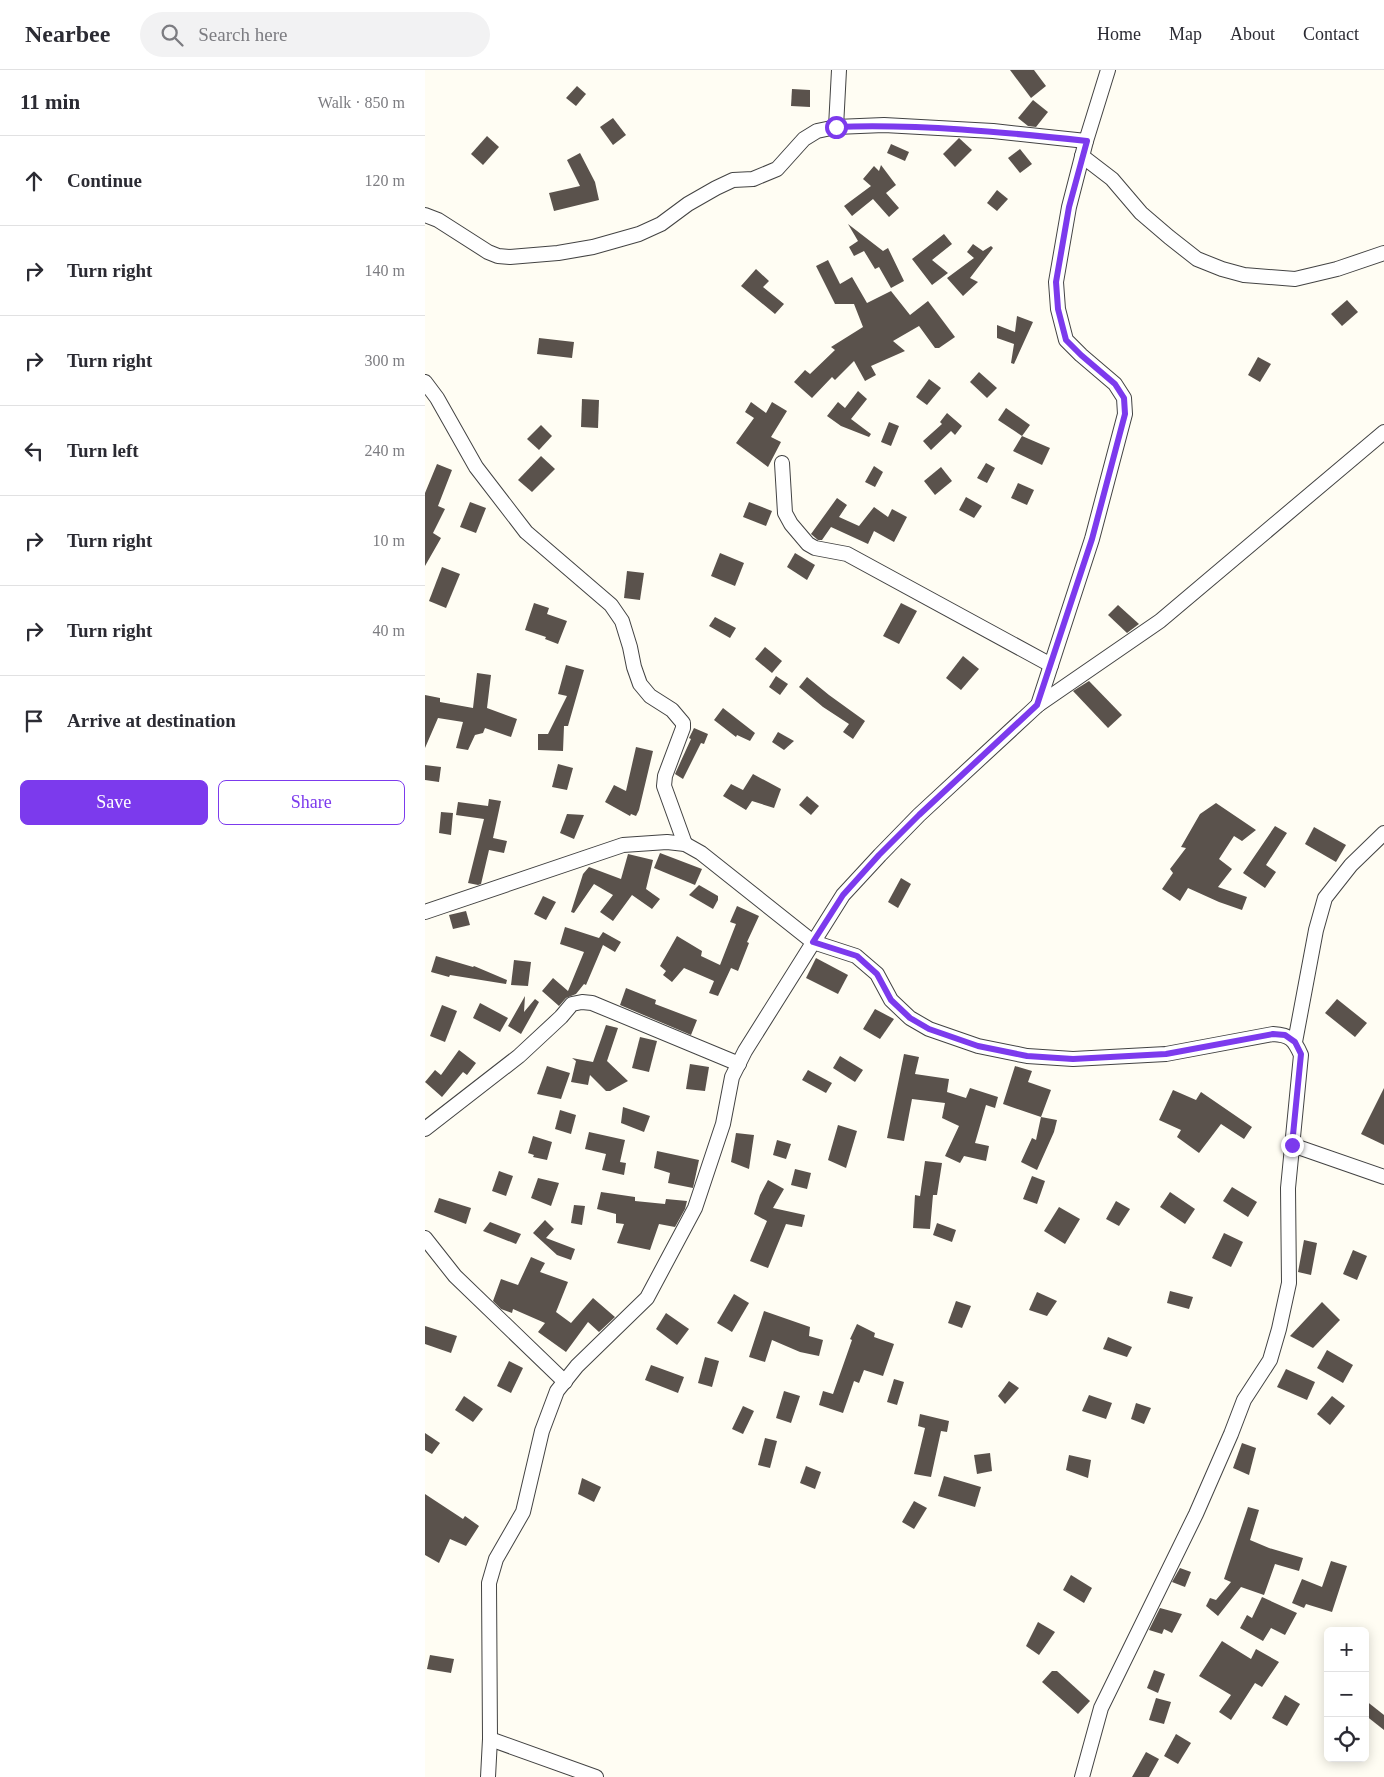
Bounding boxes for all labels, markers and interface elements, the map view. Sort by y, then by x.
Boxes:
search box [140,12,490,57]
text: Nearbee [25,21,110,47]
icon: search [158,21,186,49]
text: Search here [198,24,287,45]
text: Home [1097,24,1141,44]
text: Map [1169,24,1202,44]
text: About [1230,24,1275,44]
text: Contact [1303,24,1359,44]
text: 11 min [20,90,80,114]
text: Walk · 850 m [318,94,405,111]
route start [825,116,848,139]
icon: ahead [20,167,48,195]
text: Continue [67,170,142,191]
text: 120 m [365,172,405,189]
icon: right [20,257,48,285]
text: Turn right [67,260,152,281]
text: 140 m [365,262,405,279]
icon: right [20,347,48,375]
text: Turn right [67,350,152,371]
text: 300 m [365,352,405,369]
icon: left [20,437,48,465]
text: Turn left [67,440,139,461]
text: 240 m [365,442,405,459]
icon: right [20,527,48,555]
text: Turn right [67,530,152,551]
text: 10 m [373,532,405,549]
icon: right [20,617,48,645]
text: Turn right [67,620,152,641]
text: 40 m [373,622,405,639]
icon: arrive [20,707,48,735]
text: Arrive at destination [67,710,236,731]
button: Save [20,780,208,825]
button: Share [218,780,405,825]
route end [1281,1134,1304,1157]
map controls [1324,1627,1369,1762]
button: + [1324,1627,1369,1672]
button: − [1324,1672,1369,1717]
button: locate [1324,1717,1369,1762]

